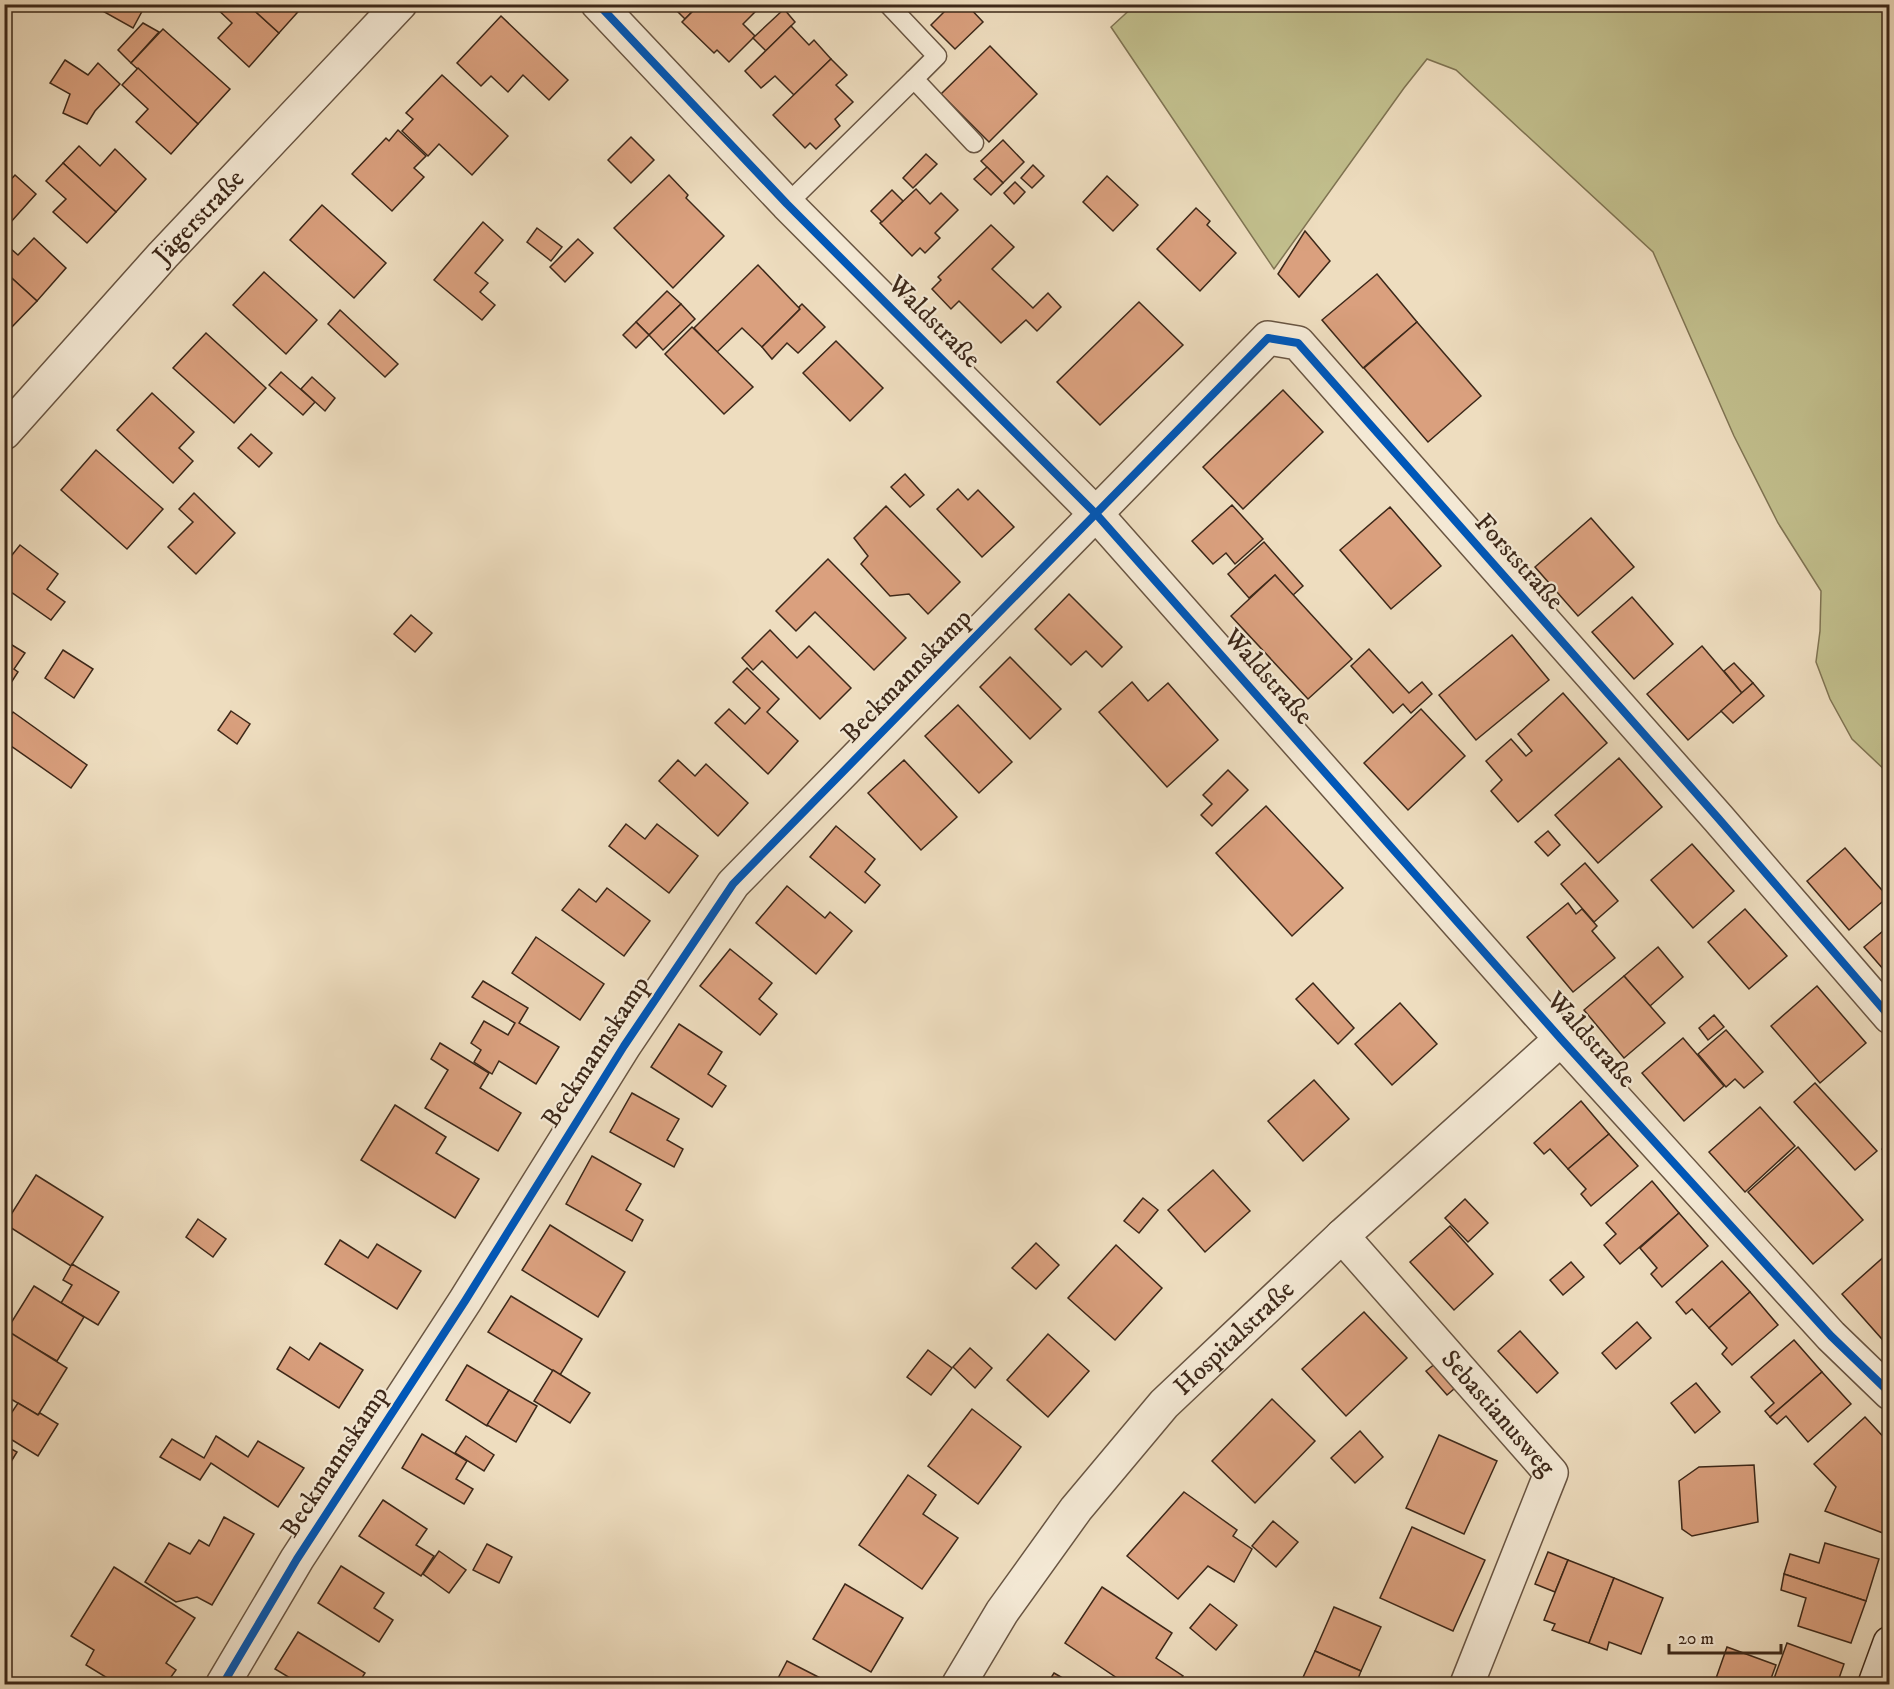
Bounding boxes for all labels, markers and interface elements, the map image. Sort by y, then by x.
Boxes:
street label: Jägerstraße [145,163,252,273]
street label: Waldstraße [880,268,987,375]
street label: Forststraße [1467,507,1571,617]
street label: Beckmannskamp [835,602,979,750]
street label: Waldstraße [1215,621,1320,732]
street label: Beckmannskamp [535,970,657,1134]
street label: Waldstraße [1538,984,1643,1095]
street label: Hospitalstraße [1167,1273,1301,1403]
street label: Sebastianusweg [1434,1343,1563,1483]
street label: Beckmannskamp [274,1380,396,1544]
scale bar [1669,1617,1782,1655]
text: 20 m [1678,1628,1714,1650]

